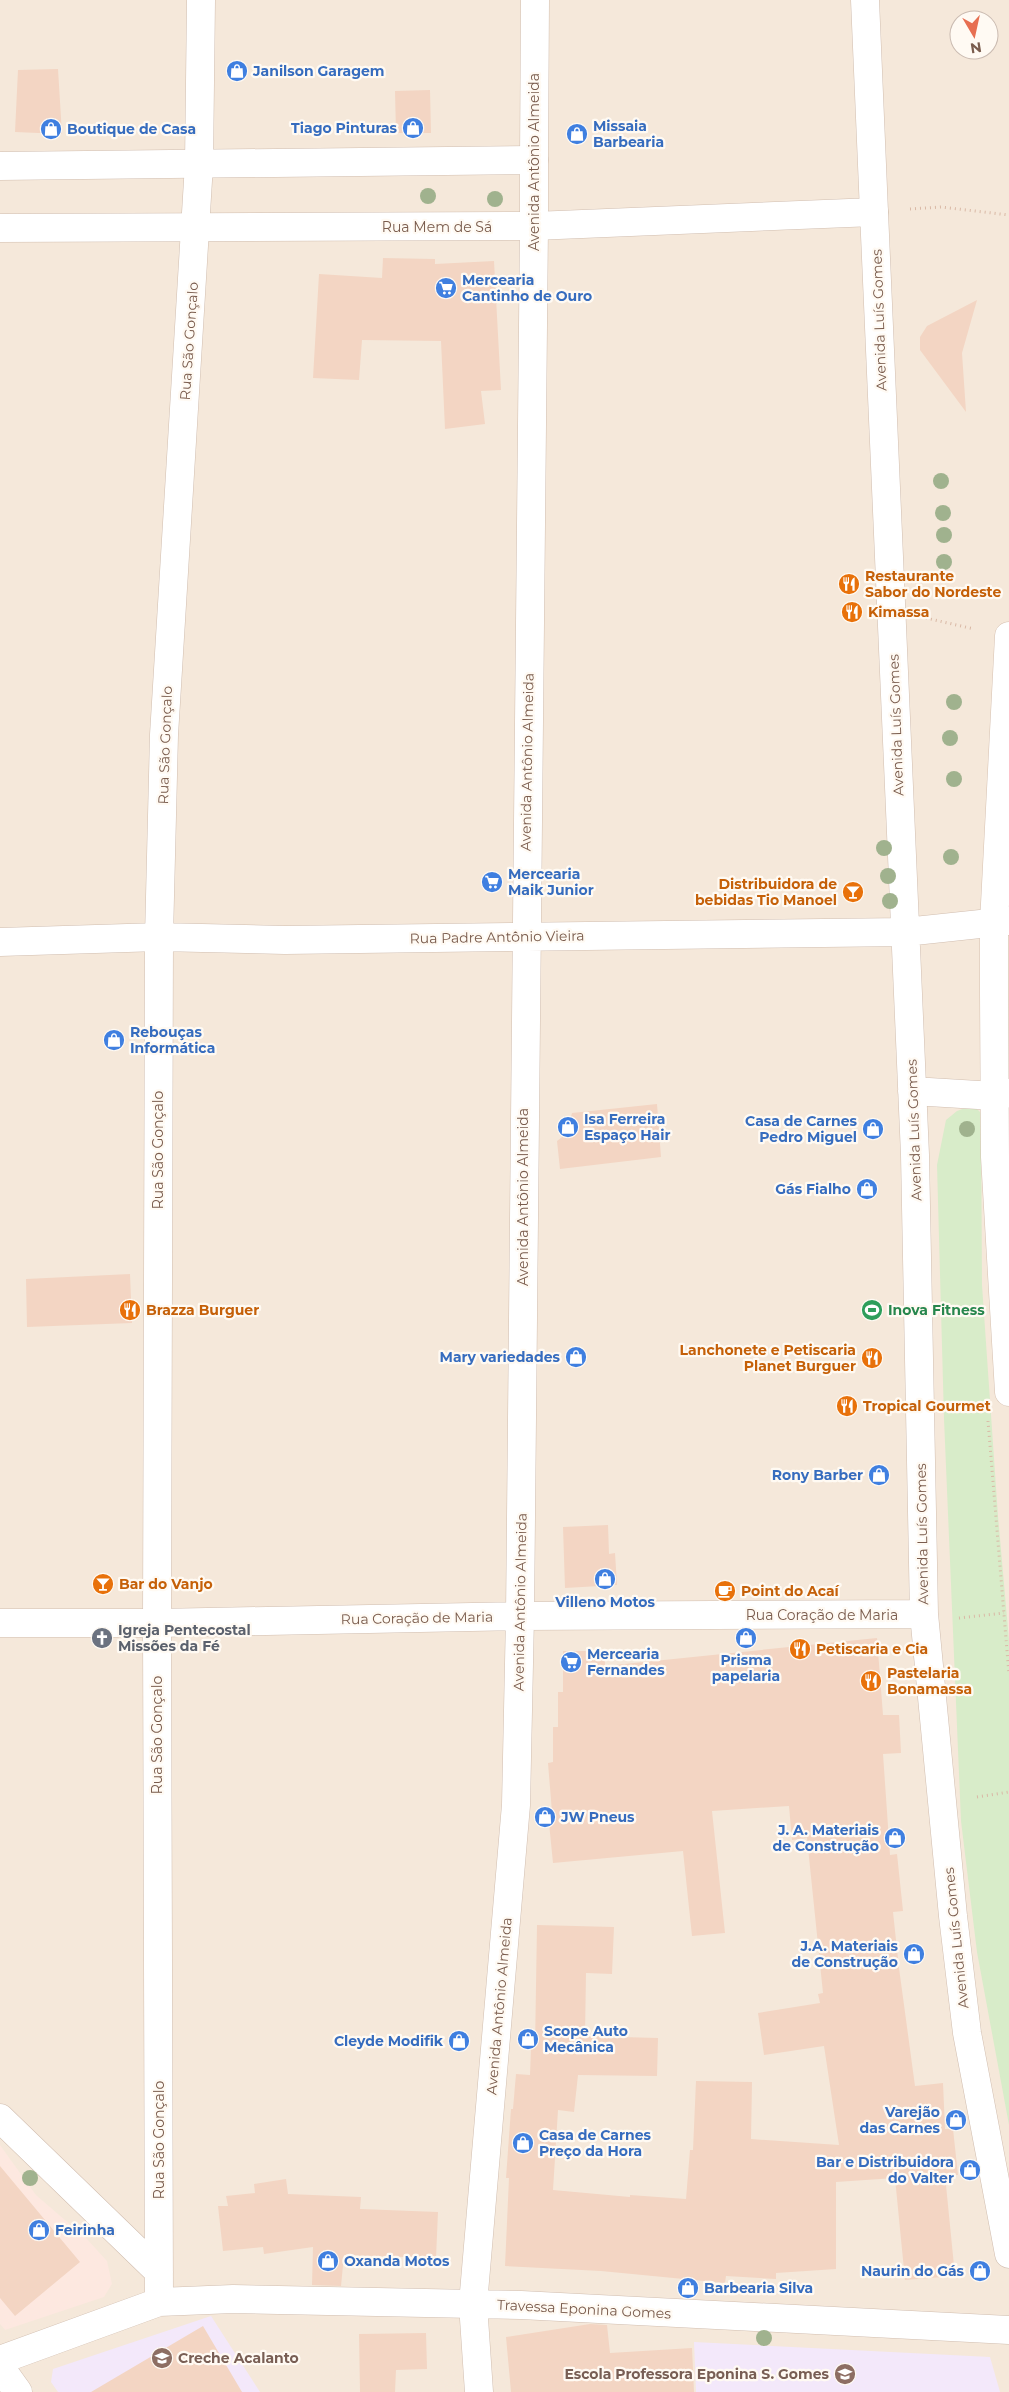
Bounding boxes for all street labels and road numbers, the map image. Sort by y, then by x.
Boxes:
street label: Avenida Antônio Almeida [525,73,543,251]
street label: Rua Mem de Sá [382,218,492,236]
street label: Avenida Luís Gomes [868,249,890,391]
street label: Rua São Gonçalo [176,281,202,401]
street label: Avenida Luís Gomes [885,654,907,796]
street label: Avenida Antônio Almeida [516,673,538,851]
street label: Rua São Gonçalo [154,685,176,805]
street label: Rua Padre Antônio Vieira [409,926,585,948]
street label: Avenida Luís Gomes [903,1059,925,1201]
street label: Rua São Gonçalo [149,1091,167,1209]
street label: Avenida Antônio Almeida [514,1108,532,1286]
street label: Avenida Luís Gomes [912,1463,932,1605]
street label: Avenida Antônio Almeida [509,1513,531,1691]
street label: Rua Coração de Maria [746,1606,898,1624]
street label: Rua Coração de Maria [341,1608,493,1628]
street label: Rua São Gonçalo [148,1676,166,1794]
street label: Avenida Luís Gomes [940,1866,972,2009]
street label: Avenida Antônio Almeida [482,1916,516,2096]
street label: Rua São Gonçalo [150,2081,168,2199]
street label: Travessa Eponina Gomes [496,2295,672,2323]

